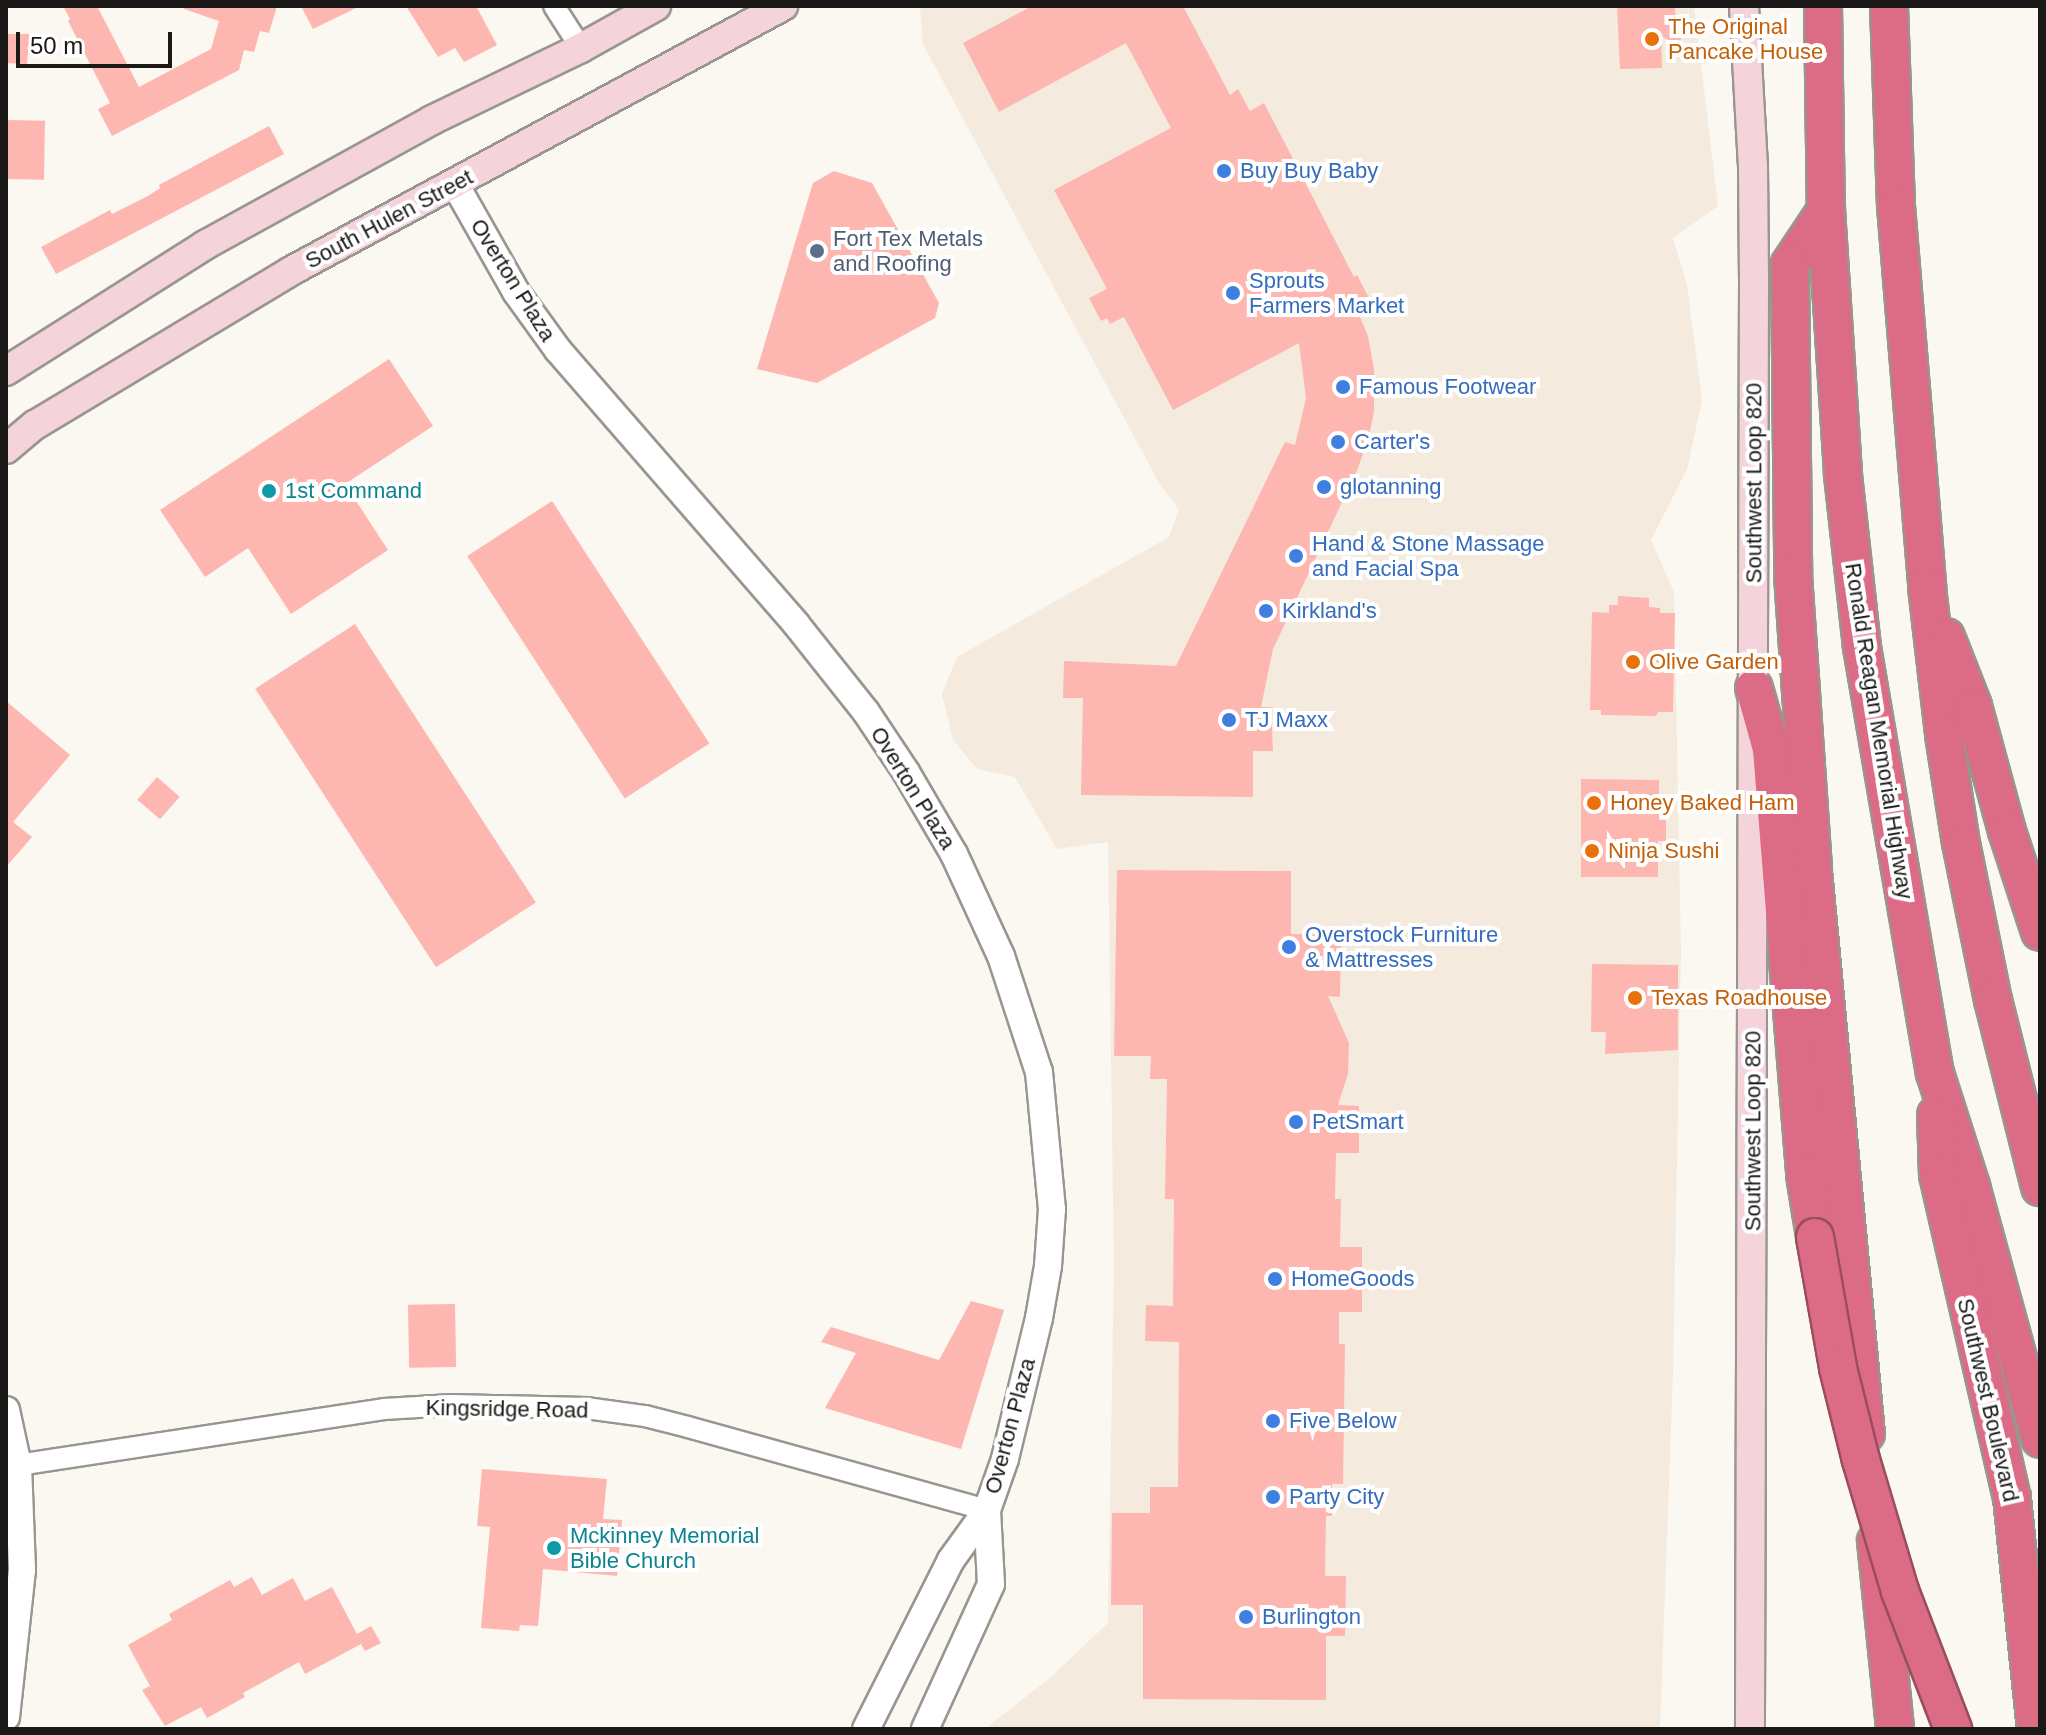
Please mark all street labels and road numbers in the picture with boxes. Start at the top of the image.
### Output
street label: South Hulen Street [301,164,477,274]
street label: Overton Plaza [465,214,561,346]
street label: Southwest Loop 820 [1741,383,1767,583]
street label: Ronald Reagan Memorial Highway [1839,561,1919,901]
street label: Overton Plaza [865,722,961,854]
street label: Southwest Loop 820 [1740,1031,1766,1231]
street label: Southwest Boulevard [1952,1296,2024,1504]
street label: Overton Plaza [979,1355,1041,1497]
street label: Kingsridge Road [425,1394,589,1424]

